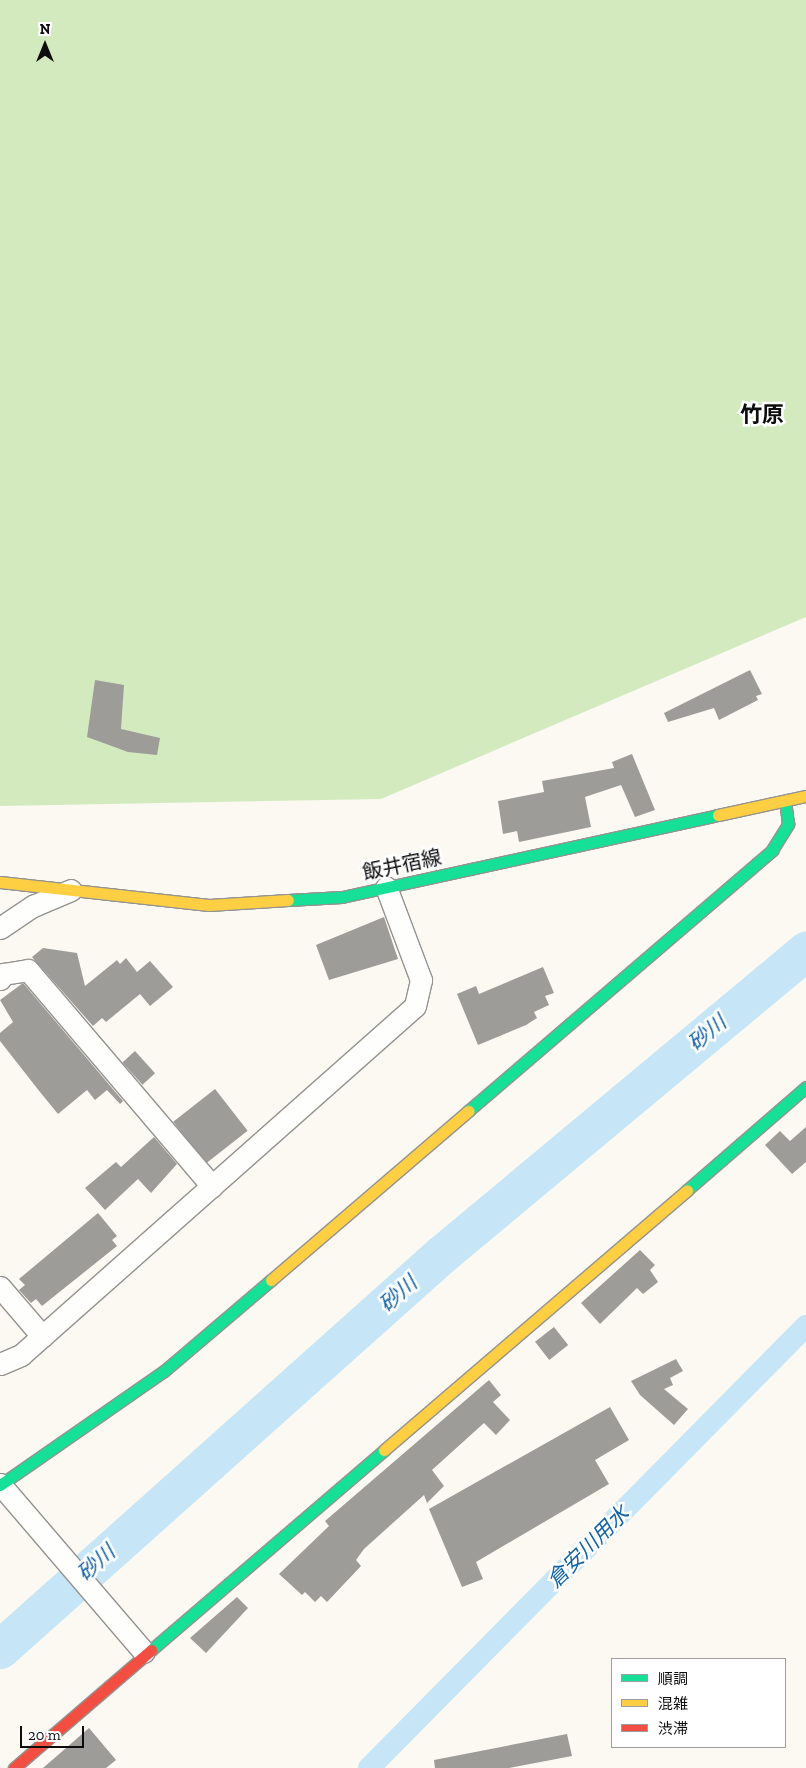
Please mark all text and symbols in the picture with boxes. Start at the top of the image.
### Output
north arrow [20,20,70,70]
text: N [40,21,50,38]
district label: 竹原 [740,402,784,428]
street label: 飯井宿線 [360,845,444,885]
water label: 砂川 [683,1010,731,1056]
water label: 砂川 [374,1271,422,1317]
water label: 倉安川用水 [542,1501,634,1593]
water label: 砂川 [72,1540,120,1586]
legend [611,1658,786,1748]
text: 順調 [658,1670,688,1688]
text: 混雑 [658,1695,688,1713]
scale bar [22,1716,86,1748]
text: 渋滞 [658,1720,688,1738]
text: 20 m [28,1726,61,1744]

